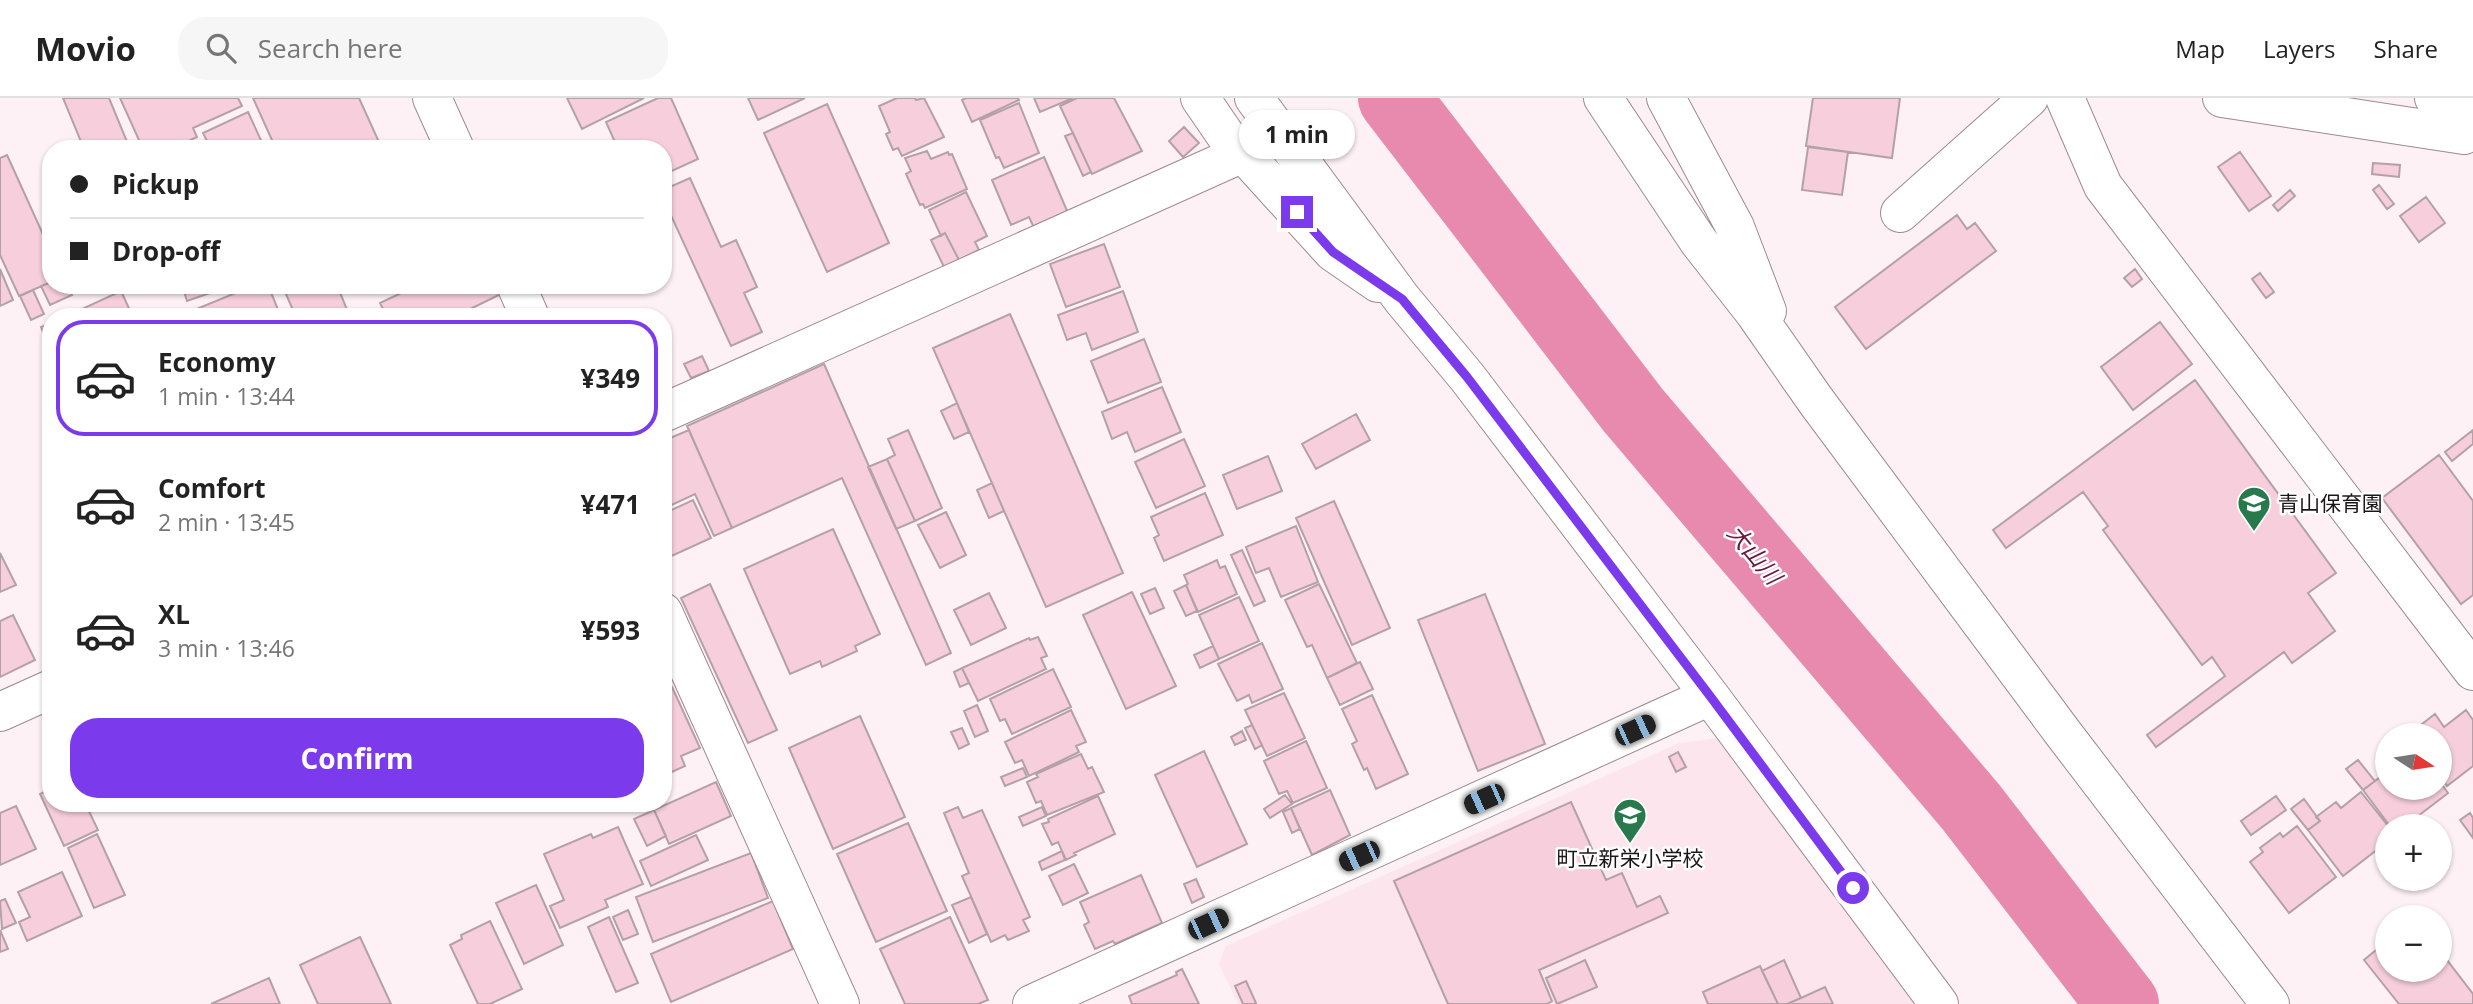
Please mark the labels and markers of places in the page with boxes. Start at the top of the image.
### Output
school or university icon: 青山保育園 [2235,484,2273,533]
place label: 青山保育園 [2278,489,2383,517]
school or university icon: 町立新栄小学校 [1611,796,1649,845]
place label: 町立新栄小学校 [1557,844,1704,872]

